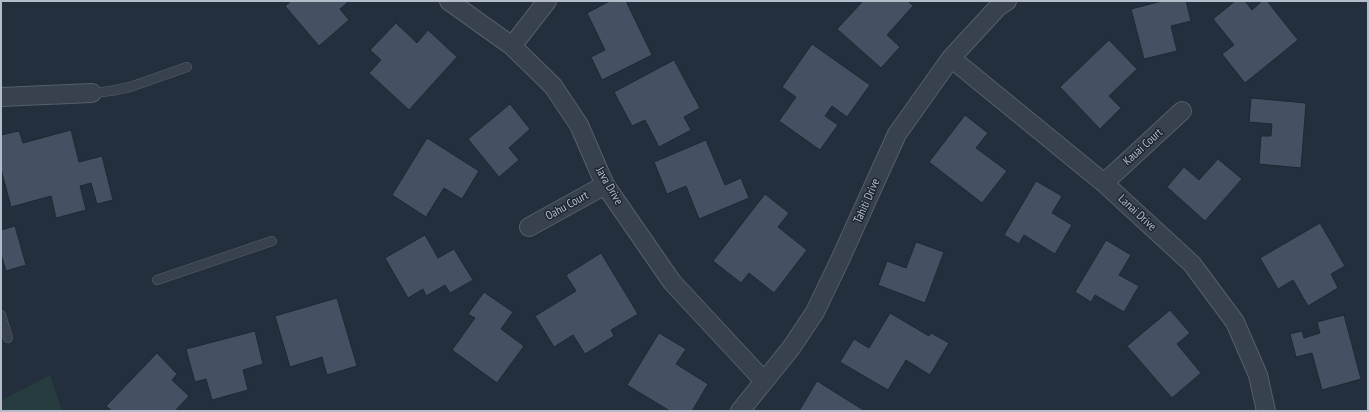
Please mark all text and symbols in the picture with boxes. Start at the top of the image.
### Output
street label: Kauai Court [1120,126,1166,168]
street label: Java Drive [592,164,626,208]
street label: Tahiti Drive [851,176,883,226]
street label: Oahu Court [543,188,591,224]
street label: Lanai Drive [1115,192,1159,234]

